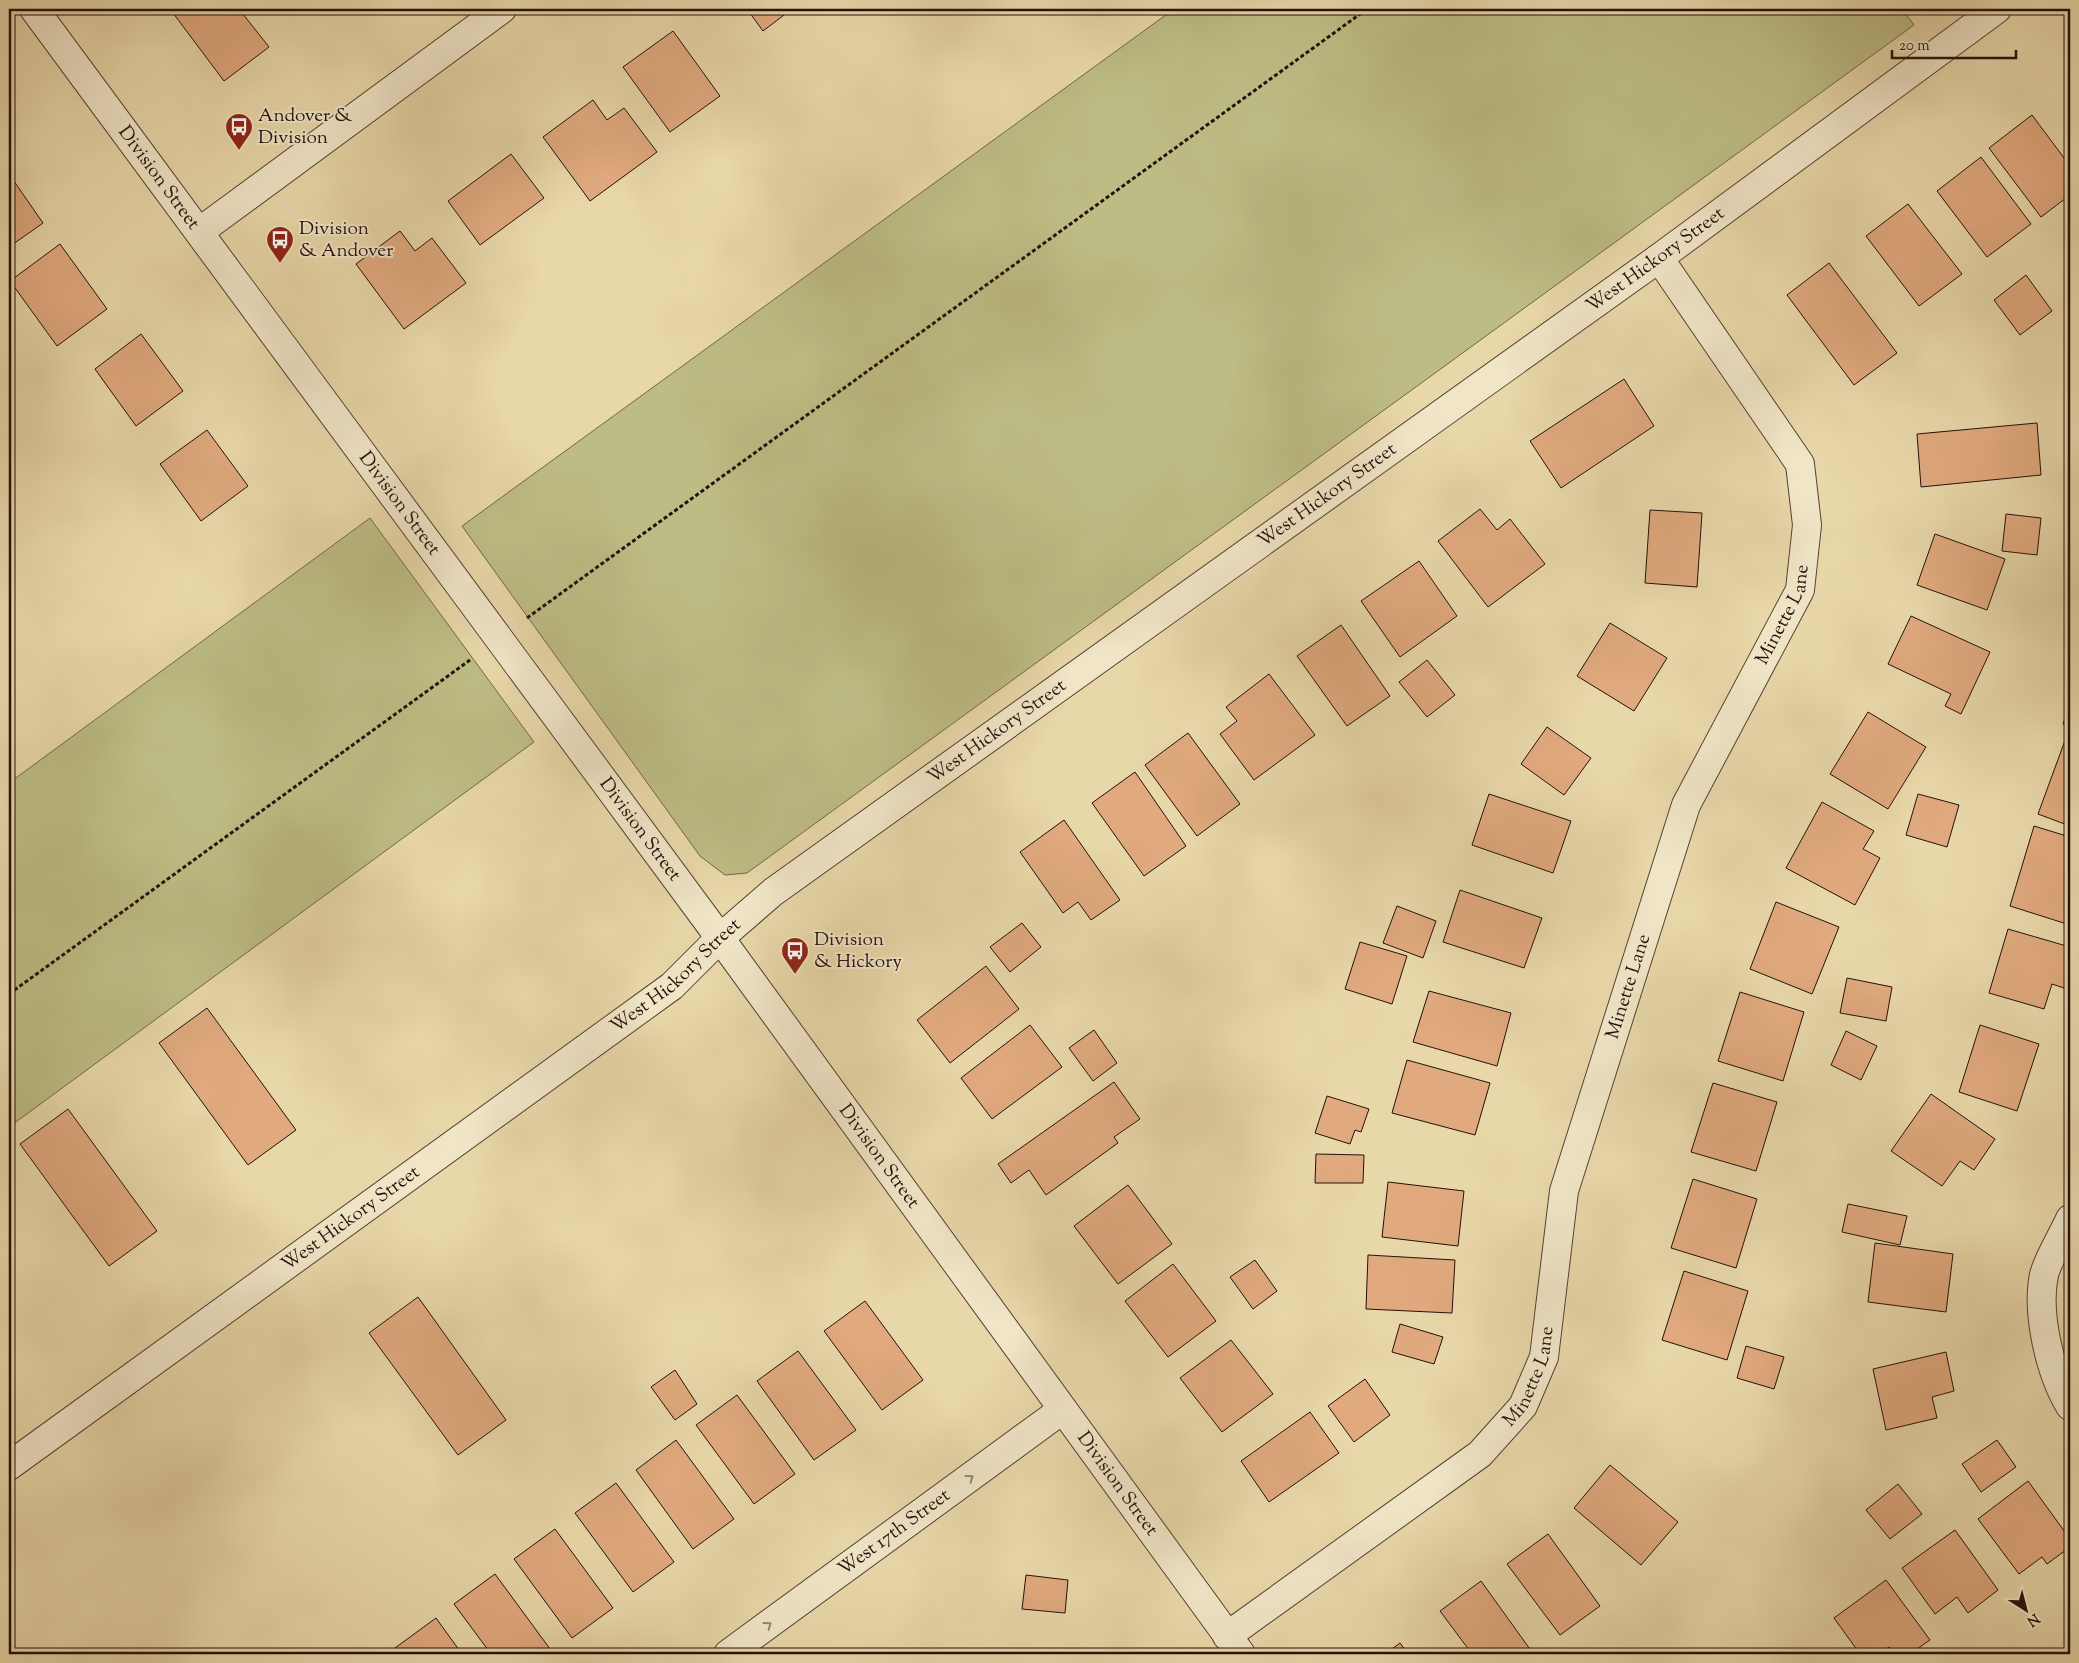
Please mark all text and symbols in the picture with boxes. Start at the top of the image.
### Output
scale bar [1892,28,2015,60]
text: 20 m [1899,36,1930,57]
place label: Andover & Division [258,103,352,152]
bus stop icon: Andover & Division [224,112,254,151]
street label: Division Street [111,120,207,236]
street label: West Hickory Street [1581,200,1731,319]
place label: Division & Andover [299,216,393,265]
bus stop icon: Division & Andover [265,225,295,264]
street label: West Hickory Street [1252,436,1403,554]
street label: Division Street [352,446,447,562]
street label: Minette Lane [1749,563,1816,670]
street label: West Hickory Street [922,672,1072,791]
street label: Division Street [592,772,688,888]
street label: West Hickory Street [605,912,747,1040]
place label: Division & Hickory [814,927,902,976]
street label: Minette Lane [1599,931,1658,1042]
bus stop icon: Division & Hickory [780,936,810,975]
street label: Division Street [832,1099,926,1215]
street label: West Hickory Street [276,1159,426,1278]
street label: Minette Lane [1497,1325,1561,1433]
street label: Division Street [1070,1426,1165,1542]
one-way arrow [964,1475,973,1484]
street label: West 17th Street [833,1482,956,1583]
north arrow [2002,1586,2052,1636]
text: N [2022,1608,2043,1630]
one-way arrow [762,1623,771,1631]

